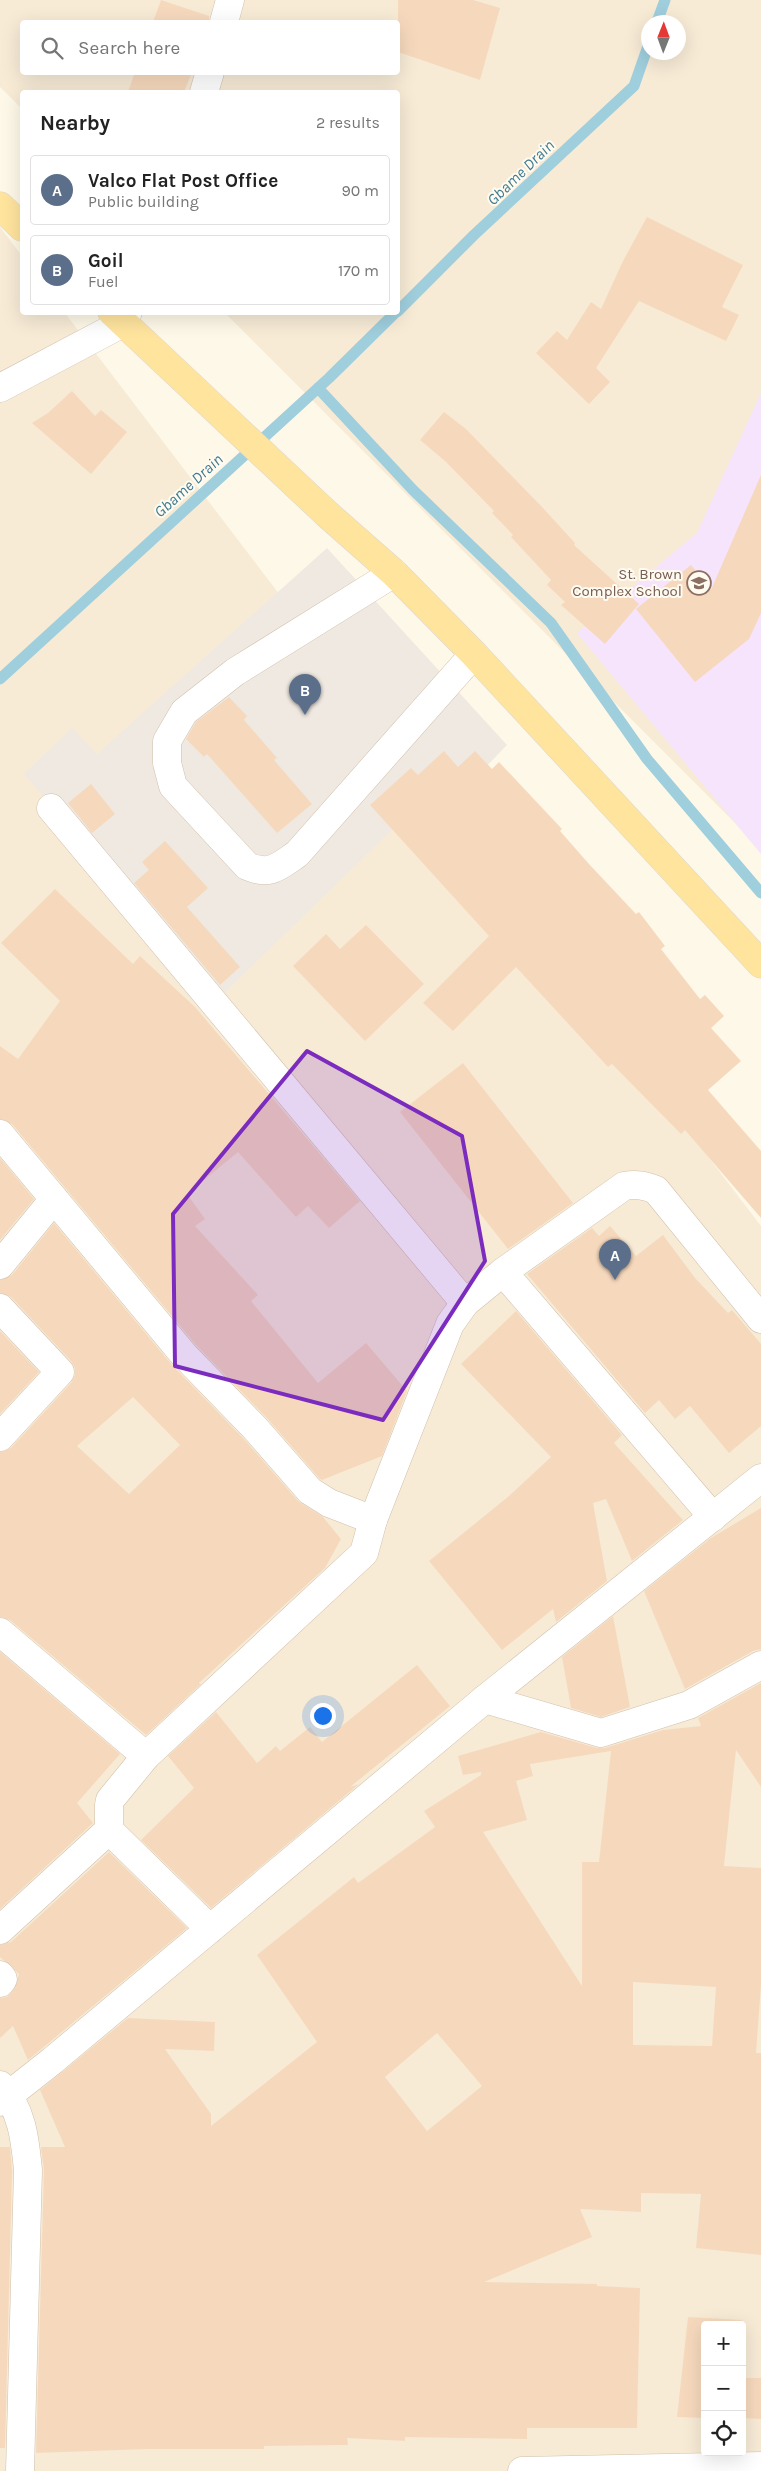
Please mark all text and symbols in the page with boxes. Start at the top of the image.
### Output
north arrow [641,15,686,60]
search box [20,20,400,75]
icon: search [38,34,66,62]
text: Search here [78,37,180,59]
text: Nearby [40,111,110,135]
text: 2 results [316,113,380,132]
water label: Gbame Drain [483,136,558,209]
text: Valco Flat Post Office [88,170,278,192]
text: A [52,181,62,200]
text: 90 m [341,181,379,200]
text: Public building [88,192,199,211]
text: Goil [88,250,124,272]
text: B [52,261,62,280]
text: 170 m [338,261,379,280]
text: Fuel [88,272,118,291]
water label: Gbame Drain [150,449,227,521]
place label: St. Brown Complex School [572,565,682,600]
school or university icon: St. Brown Complex School [686,570,712,596]
pin: B [289,674,321,715]
pin: A [599,1239,631,1280]
your location [310,1703,336,1729]
map controls [701,2321,746,2456]
button: + [701,2321,746,2366]
button: − [701,2366,746,2411]
button: locate [701,2411,746,2456]

